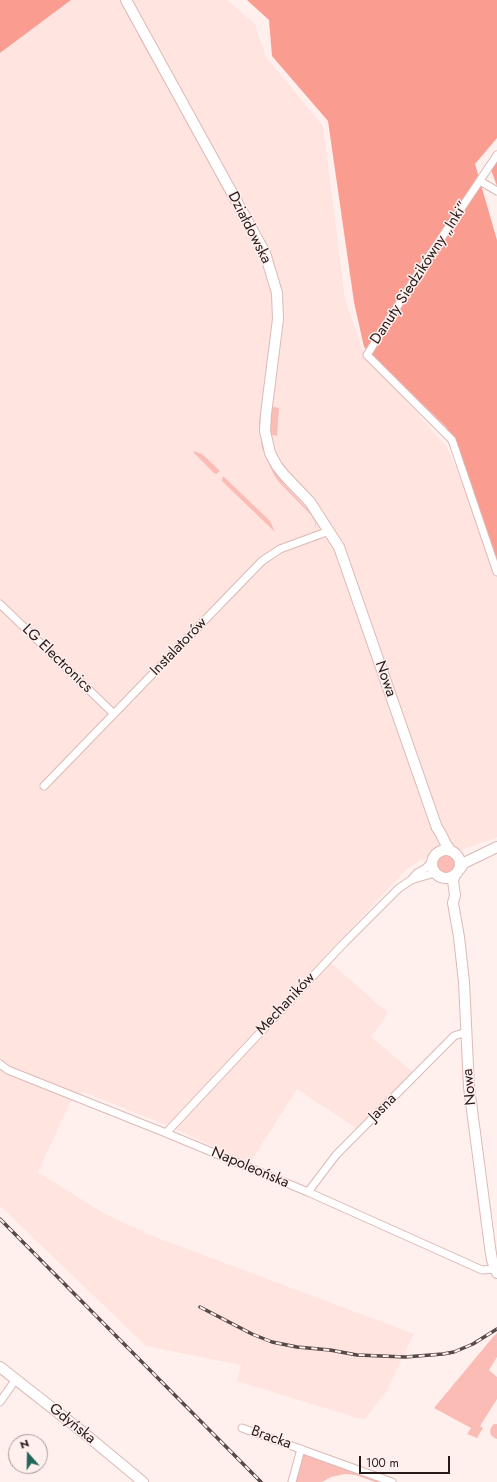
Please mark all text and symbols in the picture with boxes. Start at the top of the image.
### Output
street label: Działdowska [223,189,275,267]
street label: Danuty Siedzikówny „Inki” [367,198,473,348]
street label: Instalatorów [147,614,211,680]
street label: LG Electronics [18,621,96,697]
street label: Nowa [370,659,400,699]
street label: Mechaników [253,969,319,1039]
street label: Nowa [459,1068,481,1106]
street label: Jasna [365,1090,401,1126]
street label: Napoleońska [208,1144,292,1192]
street label: Gdyńska [45,1400,99,1448]
street label: Bracka [248,1422,294,1454]
north arrow [8,1434,48,1474]
text: N [17,1435,31,1453]
scale bar [361,1448,452,1474]
text: 100 m [366,1454,399,1472]

